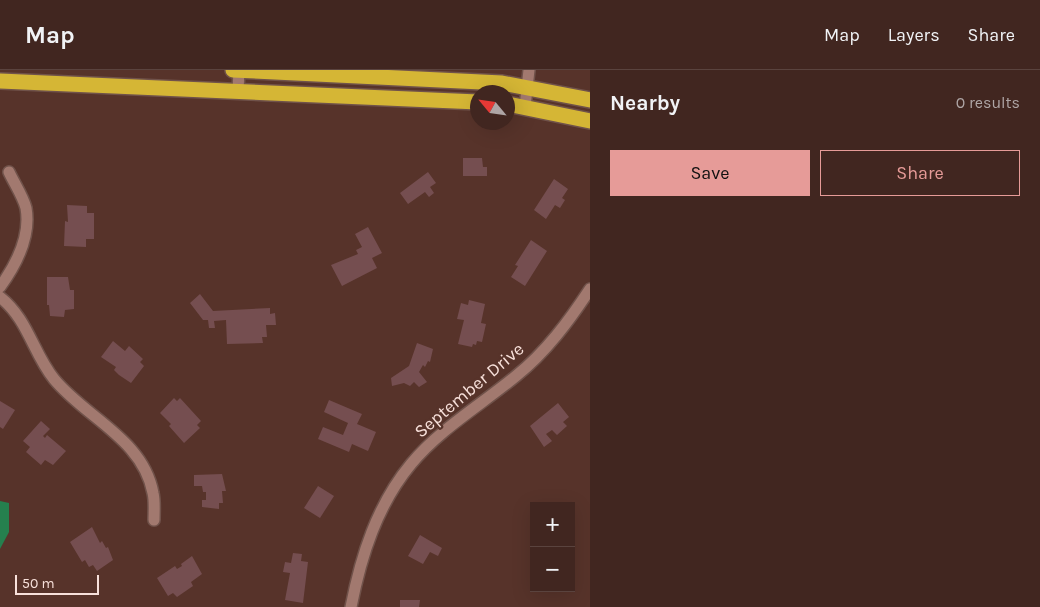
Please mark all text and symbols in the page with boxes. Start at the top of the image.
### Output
text: Map [25,21,75,49]
text: Map [824,24,860,46]
text: Layers [888,24,940,46]
text: Share [968,24,1015,46]
north arrow [470,85,515,130]
text: Nearby [610,91,680,115]
text: 0 results [956,93,1020,112]
button: Save [610,150,810,196]
button: Share [820,150,1020,196]
street label: September Drive [410,338,528,442]
map controls [530,502,575,592]
button: + [530,502,575,547]
button: − [530,547,575,592]
scale bar [15,572,99,595]
text: 50 m [22,575,55,592]

